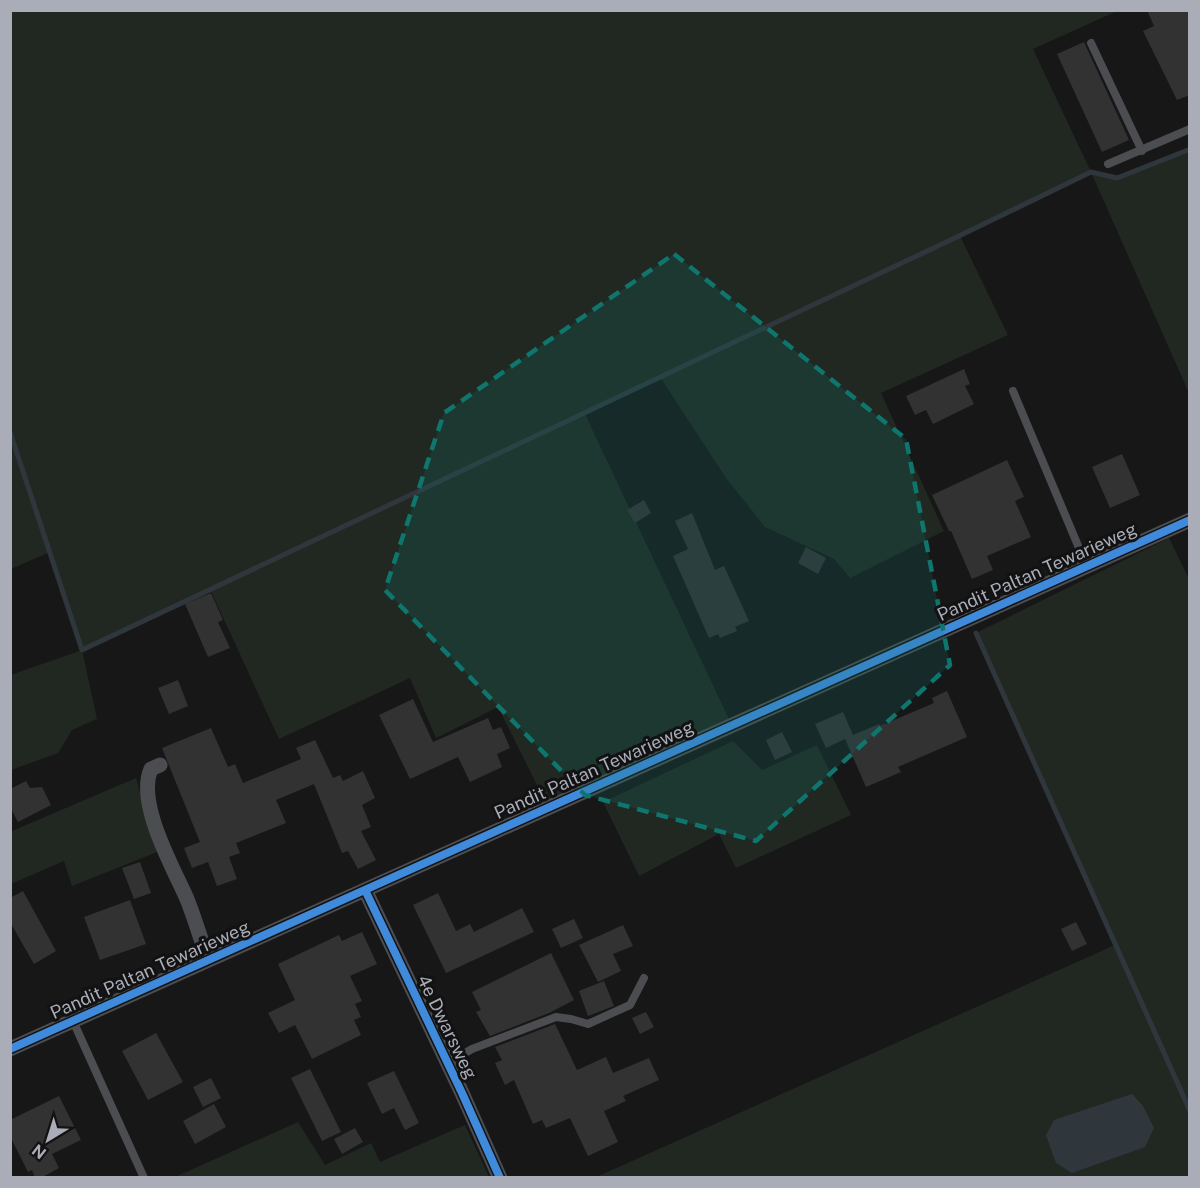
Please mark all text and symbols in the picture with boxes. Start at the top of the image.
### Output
street label: Pandit Paltan Tewarieweg [934,518,1140,625]
street label: Pandit Paltan Tewarieweg [491,716,697,823]
street label: Pandit Paltan Tewarieweg [47,916,253,1023]
street label: 4e Dwarsweg [413,971,482,1082]
north arrow [18,1110,78,1170]
text: N [28,1140,50,1163]

